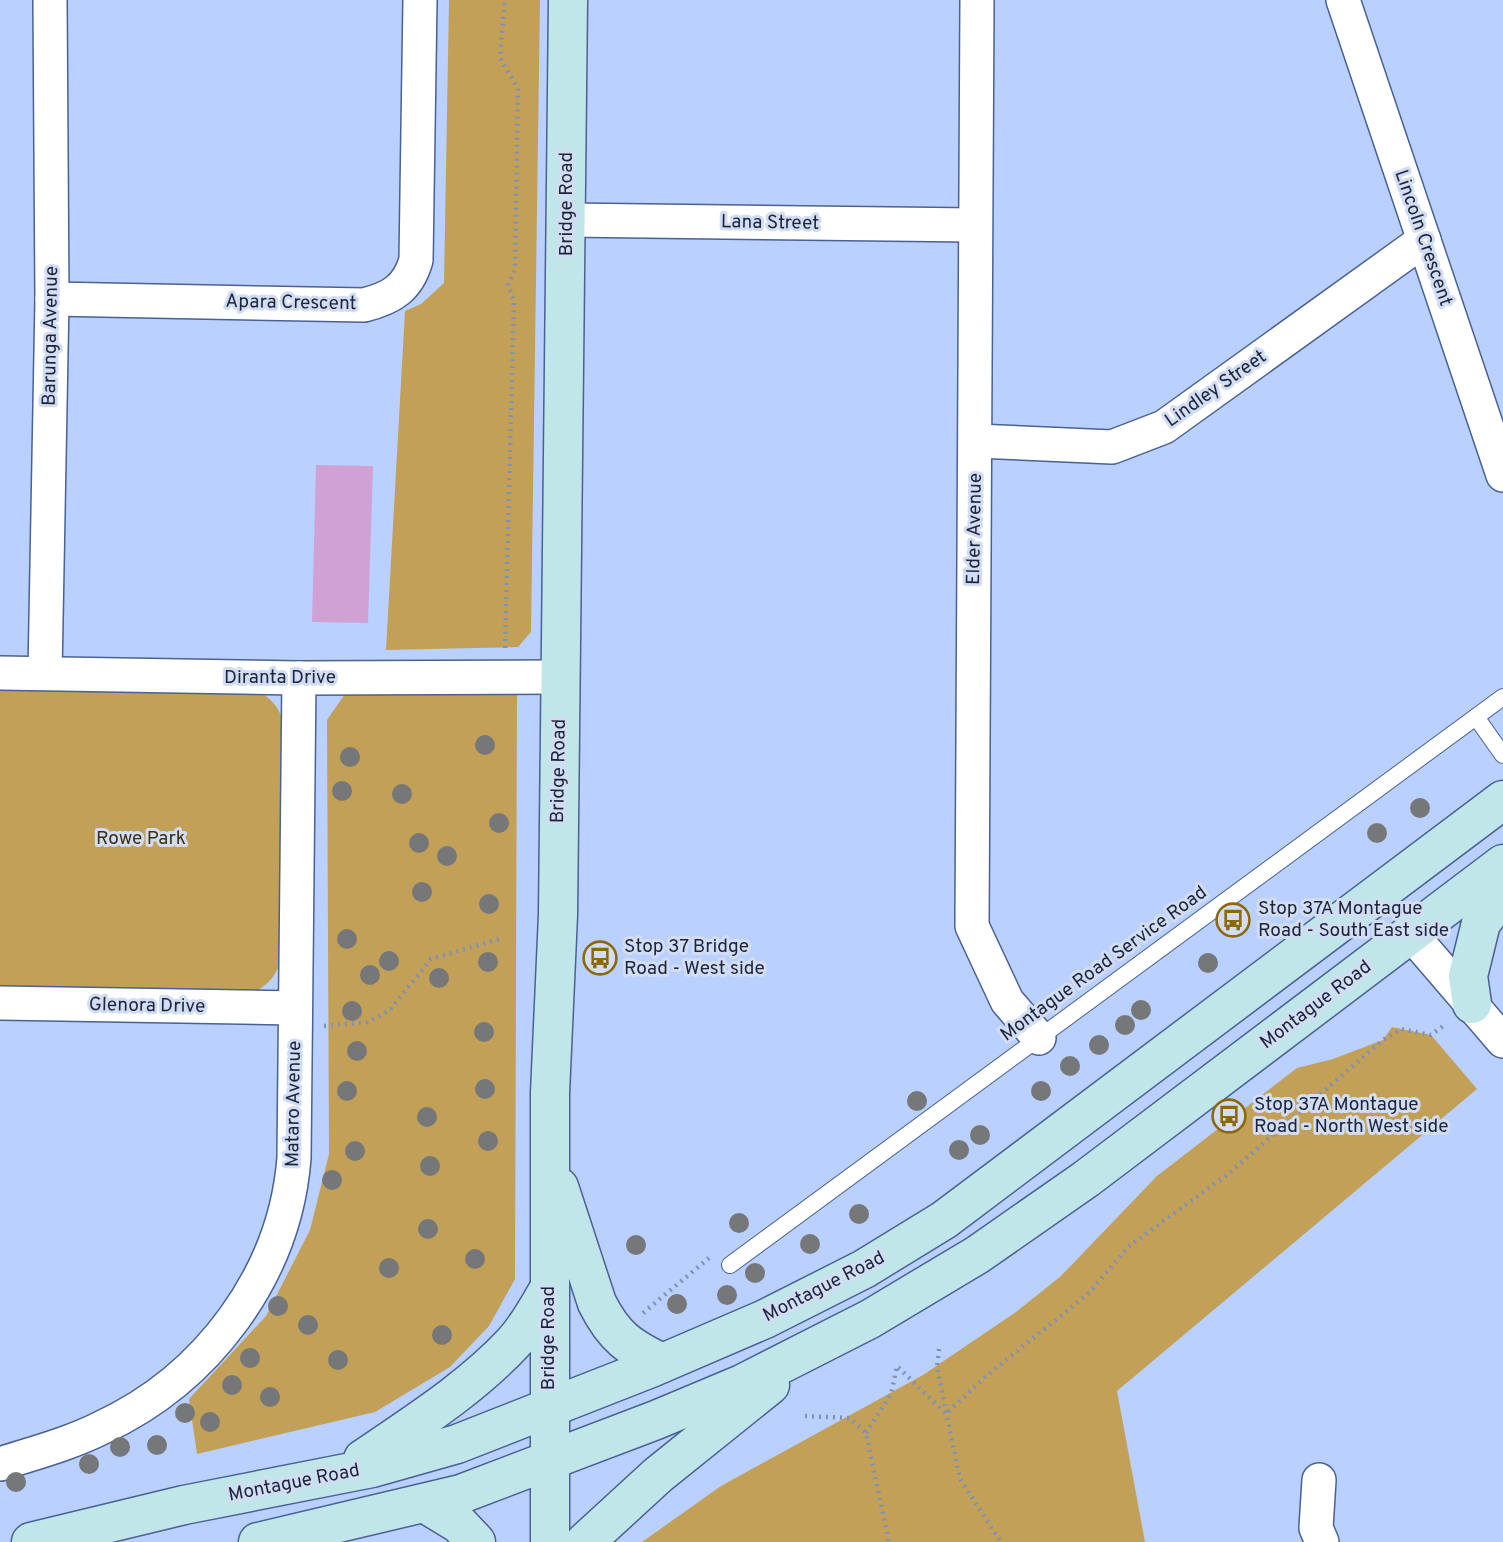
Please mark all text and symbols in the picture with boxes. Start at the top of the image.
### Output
street label: Bridge Road [555,152,579,256]
street label: Lincoln Crescent [1388,167,1458,309]
street label: Lana Street [721,210,819,236]
street label: Barunga Avenue [38,266,64,406]
street label: Apara Crescent [225,290,357,316]
street label: Lindley Street [1160,345,1272,433]
street label: Elder Avenue [962,473,988,585]
street label: Diranta Drive [224,666,336,690]
street label: Bridge Road [546,719,572,823]
park label: Rowe Park [96,827,186,851]
street label: Montague Road Service Road [996,881,1212,1047]
place label: Stop 37A Montague Road - South East side [1258,897,1449,943]
bus stop icon: Stop 37A Montague Road - South East side [1214,901,1252,939]
place label: Stop 37 Bridge Road - West side [624,935,765,981]
bus stop icon: Stop 37 Bridge Road - West side [581,939,619,977]
street label: Montague Road [1255,955,1377,1055]
street label: Glenora Drive [89,993,205,1019]
street label: Mataro Avenue [281,1041,307,1167]
place label: Stop 37A Montague Road - North West side [1254,1093,1448,1139]
bus stop icon: Stop 37A Montague Road - North West side [1210,1097,1248,1135]
street label: Montague Road [759,1246,889,1328]
street label: Bridge Road [537,1286,561,1390]
street label: Montague Road [226,1458,362,1508]

